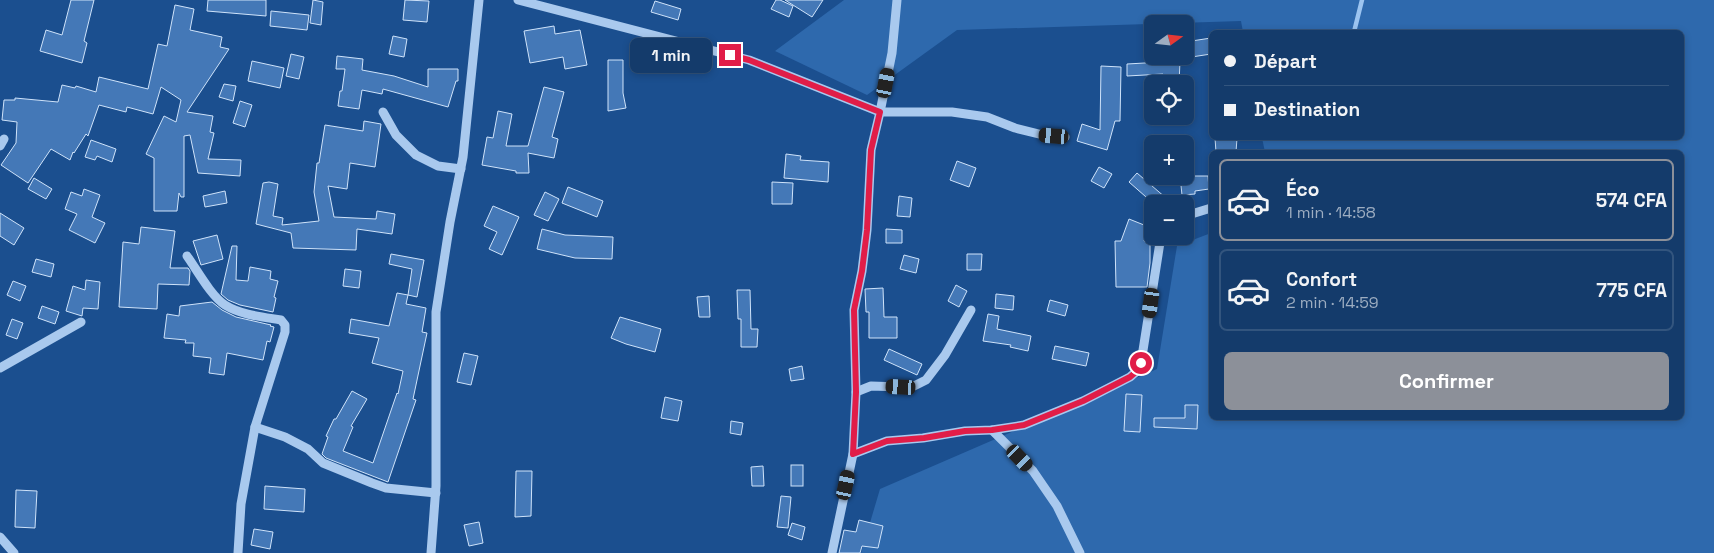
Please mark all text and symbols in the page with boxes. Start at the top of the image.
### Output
north arrow [1144,15,1194,65]
map controls [1144,15,1194,245]
callout: 1 min [630,38,712,72]
route end [719,44,741,66]
text: 1 min [651,45,691,66]
text: Départ [1254,49,1317,74]
car [875,67,896,99]
button: locate [1144,75,1194,125]
text: Destination [1254,97,1360,122]
car [1038,127,1069,145]
button: + [1144,135,1194,185]
text: Éco [1286,177,1319,202]
icon: car [1226,178,1271,223]
text: 574 CFA [1596,188,1667,213]
button: − [1144,195,1194,245]
text: 1 min · 14:58 [1286,202,1376,223]
text: Confort [1286,267,1357,292]
icon: car [1226,268,1271,313]
text: 775 CFA [1596,278,1667,303]
car [1141,287,1160,319]
text: 2 min · 14:59 [1286,292,1379,313]
route start [1130,352,1152,374]
button: Confirmer [1224,352,1669,410]
car [885,379,916,395]
car [1004,442,1035,474]
car [835,469,856,501]

